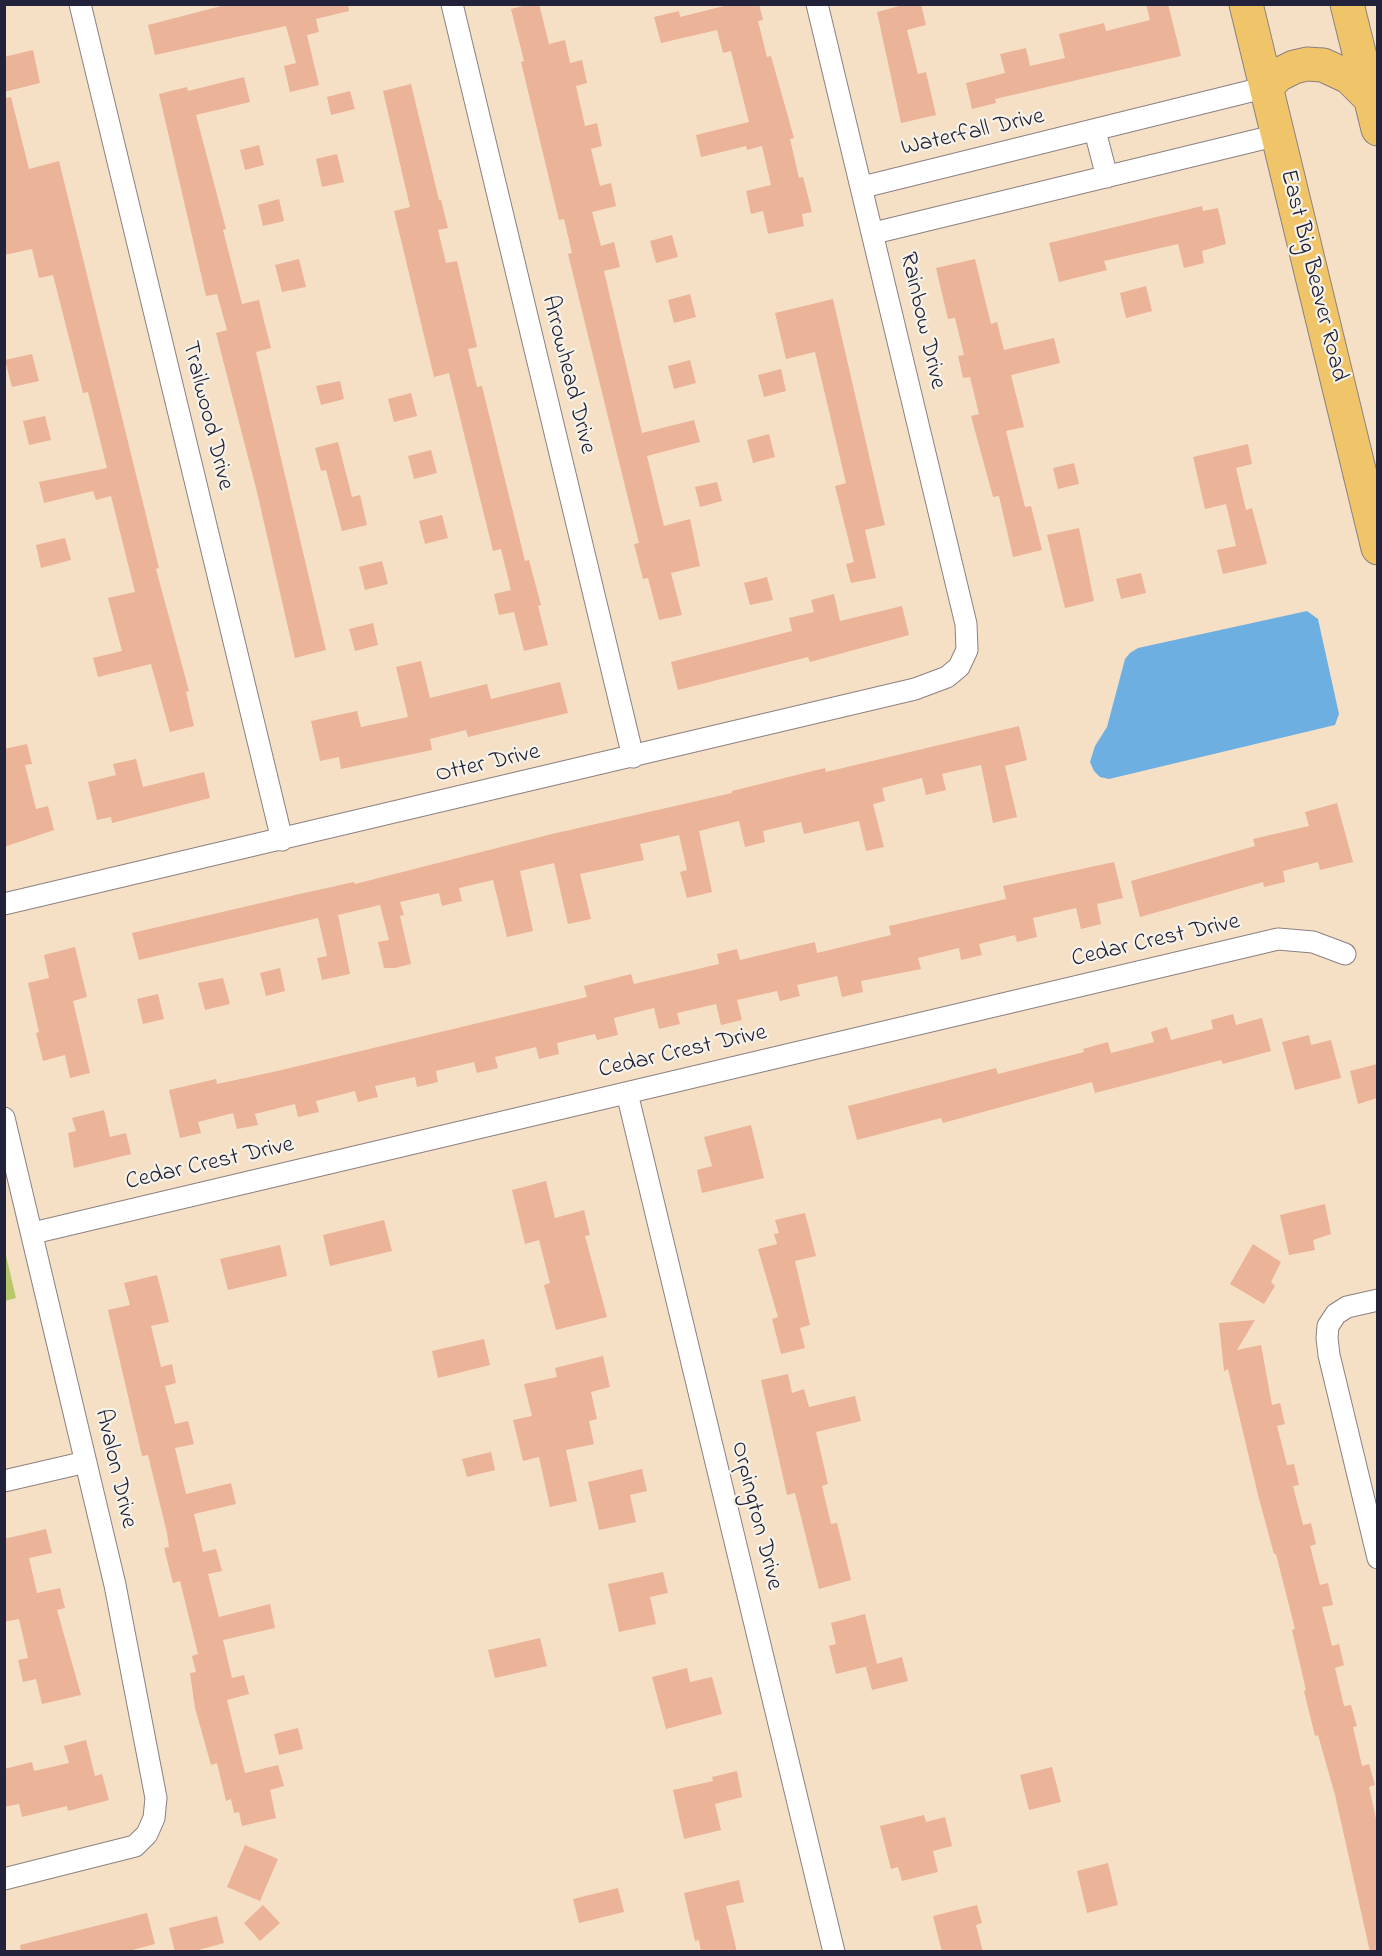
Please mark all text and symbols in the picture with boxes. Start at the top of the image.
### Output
street label: Waterfall Drive [899,104,1047,164]
street label: East Big Beaver Road [1272,167,1352,385]
street label: Rainbow Drive [891,250,951,392]
street label: Arrowhead Drive [533,293,601,457]
street label: Trailwood Drive [174,338,238,494]
street label: Otter Drive [433,739,543,791]
street label: Cedar Crest Drive [1069,909,1243,975]
street label: Cedar Crest Drive [596,1020,770,1086]
street label: Cedar Crest Drive [123,1132,297,1198]
street label: Avalon Drive [86,1407,142,1531]
street label: Orpington Drive [723,1439,787,1593]

